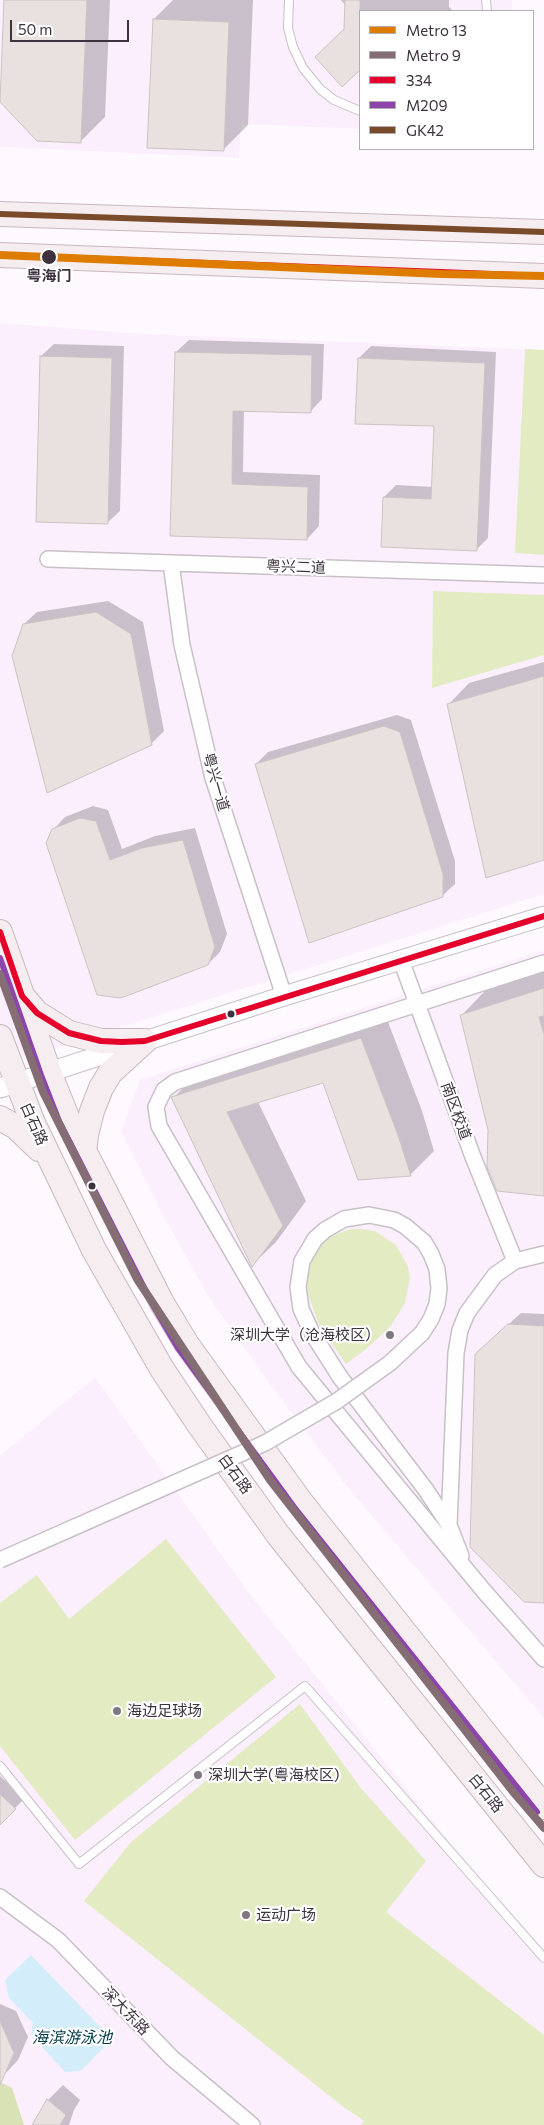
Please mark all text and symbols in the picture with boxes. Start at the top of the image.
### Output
scale bar [12,10,131,42]
legend [359,10,534,150]
text: 50 m [18,20,52,38]
text: Metro 13 [406,21,467,39]
text: Metro 9 [406,46,461,64]
text: 334 [406,71,432,89]
text: M209 [406,96,448,114]
text: GK42 [406,121,444,139]
marker: 粤海门 [40,248,58,266]
place label: 粤海门 [27,267,71,285]
street label: 粤兴二道 [266,557,326,577]
street label: 粤兴一道 [199,751,233,813]
unlabelled marker [226,1009,236,1019]
street label: 南区校道 [437,1080,475,1142]
street label: 白石路 [17,1100,51,1148]
unlabelled marker [87,1181,97,1191]
place label: 深圳大学（沧海校区） [230,1326,380,1344]
marker: 深圳大学（沧海校区） [384,1329,396,1341]
street label: 白石路 [214,1451,256,1497]
place label: 海边足球场 [127,1702,202,1720]
marker: 海边足球场 [111,1705,123,1717]
place label: 深圳大学(粤海校区) [208,1766,340,1784]
marker: 深圳大学(粤海校区) [192,1769,204,1781]
street label: 白石路 [465,1770,507,1816]
place label: 运动广场 [256,1906,316,1924]
marker: 运动广场 [240,1909,252,1921]
street label: 深大东路 [99,1983,153,2039]
water label: 海滨游泳池 [32,2028,112,2048]

